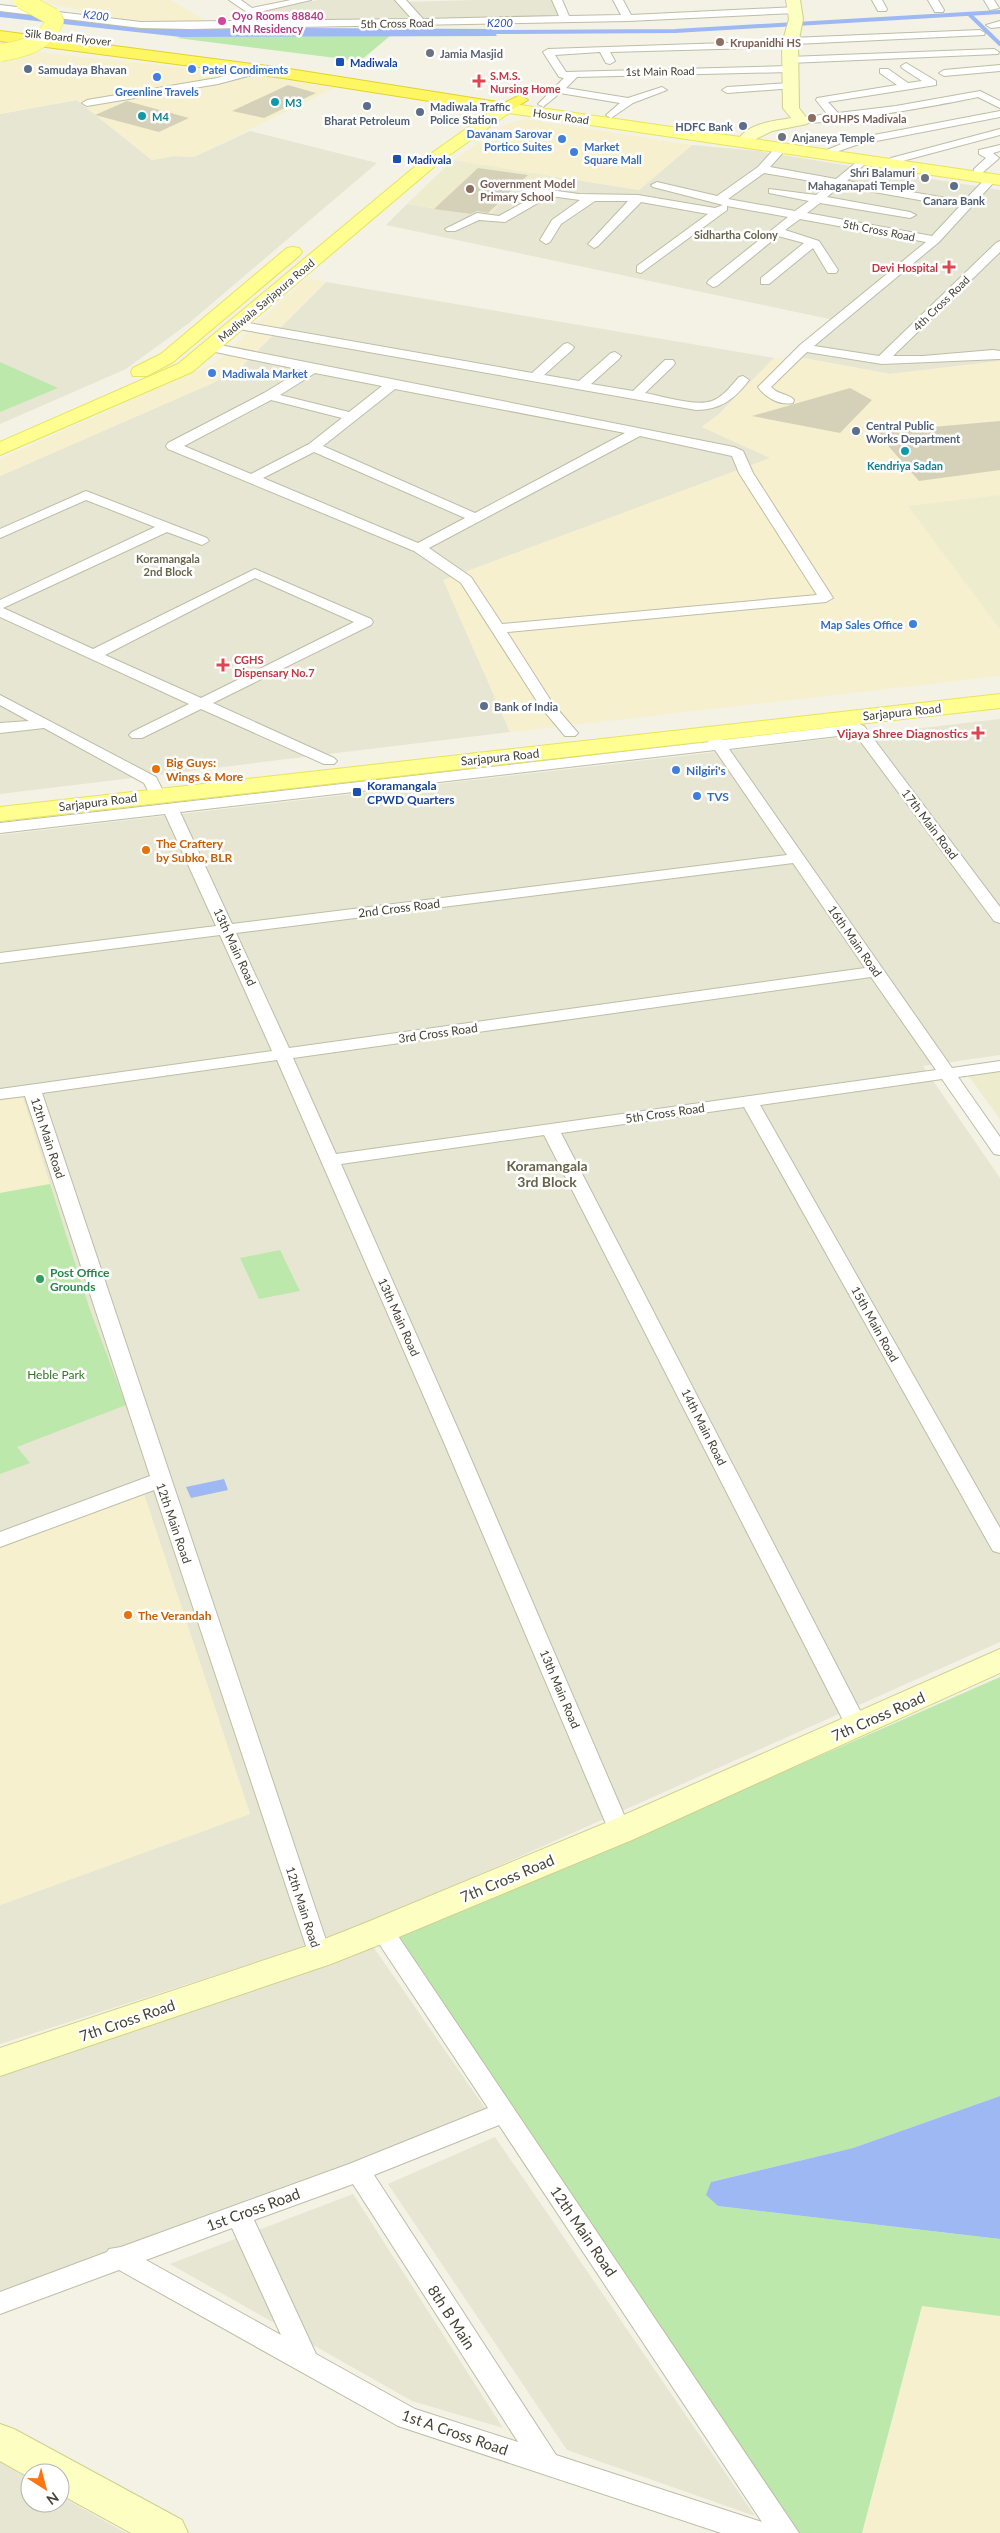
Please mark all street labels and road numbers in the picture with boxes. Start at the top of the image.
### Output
street label: 5th Cross Road [360,16,434,30]
street label: Silk Board Flyover [24,26,112,48]
street label: 1st Main Road [625,64,695,78]
street label: Hosur Road [532,106,590,126]
street label: 5th Cross Road [842,217,916,243]
street label: Madiwala Sarjapura Road [215,256,317,344]
street label: 4th Cross Road [910,273,972,333]
street label: Sarjapura Road [862,700,942,724]
street label: Sarjapura Road [460,745,540,769]
street label: 17th Main Road [899,786,961,862]
street label: Sarjapura Road [58,790,138,814]
street label: 2nd Cross Road [357,896,441,920]
street label: 16th Main Road [825,902,885,980]
street label: 13th Main Road [210,906,260,988]
street label: 3rd Cross Road [397,1020,479,1046]
street label: 12th Main Road [28,1096,68,1180]
street label: 5th Cross Road [624,1100,706,1126]
street label: 13th Main Road [375,1275,423,1359]
street label: 15th Main Road [848,1284,902,1364]
street label: 14th Main Road [678,1386,730,1468]
street label: 12th Main Road [153,1481,195,1565]
street label: 13th Main Road [537,1647,583,1731]
street label: 7th Cross Road [829,1687,927,1745]
street label: 7th Cross Road [457,1850,557,1906]
street label: 12th Main Road [283,1865,323,1949]
street label: 7th Cross Road [77,1995,177,2045]
street label: 12th Main Road [547,2182,621,2280]
street label: 1st Cross Road [204,2184,302,2234]
street label: 8th B Main [425,2282,479,2352]
street label: 1st A Cross Road [400,2405,510,2459]

